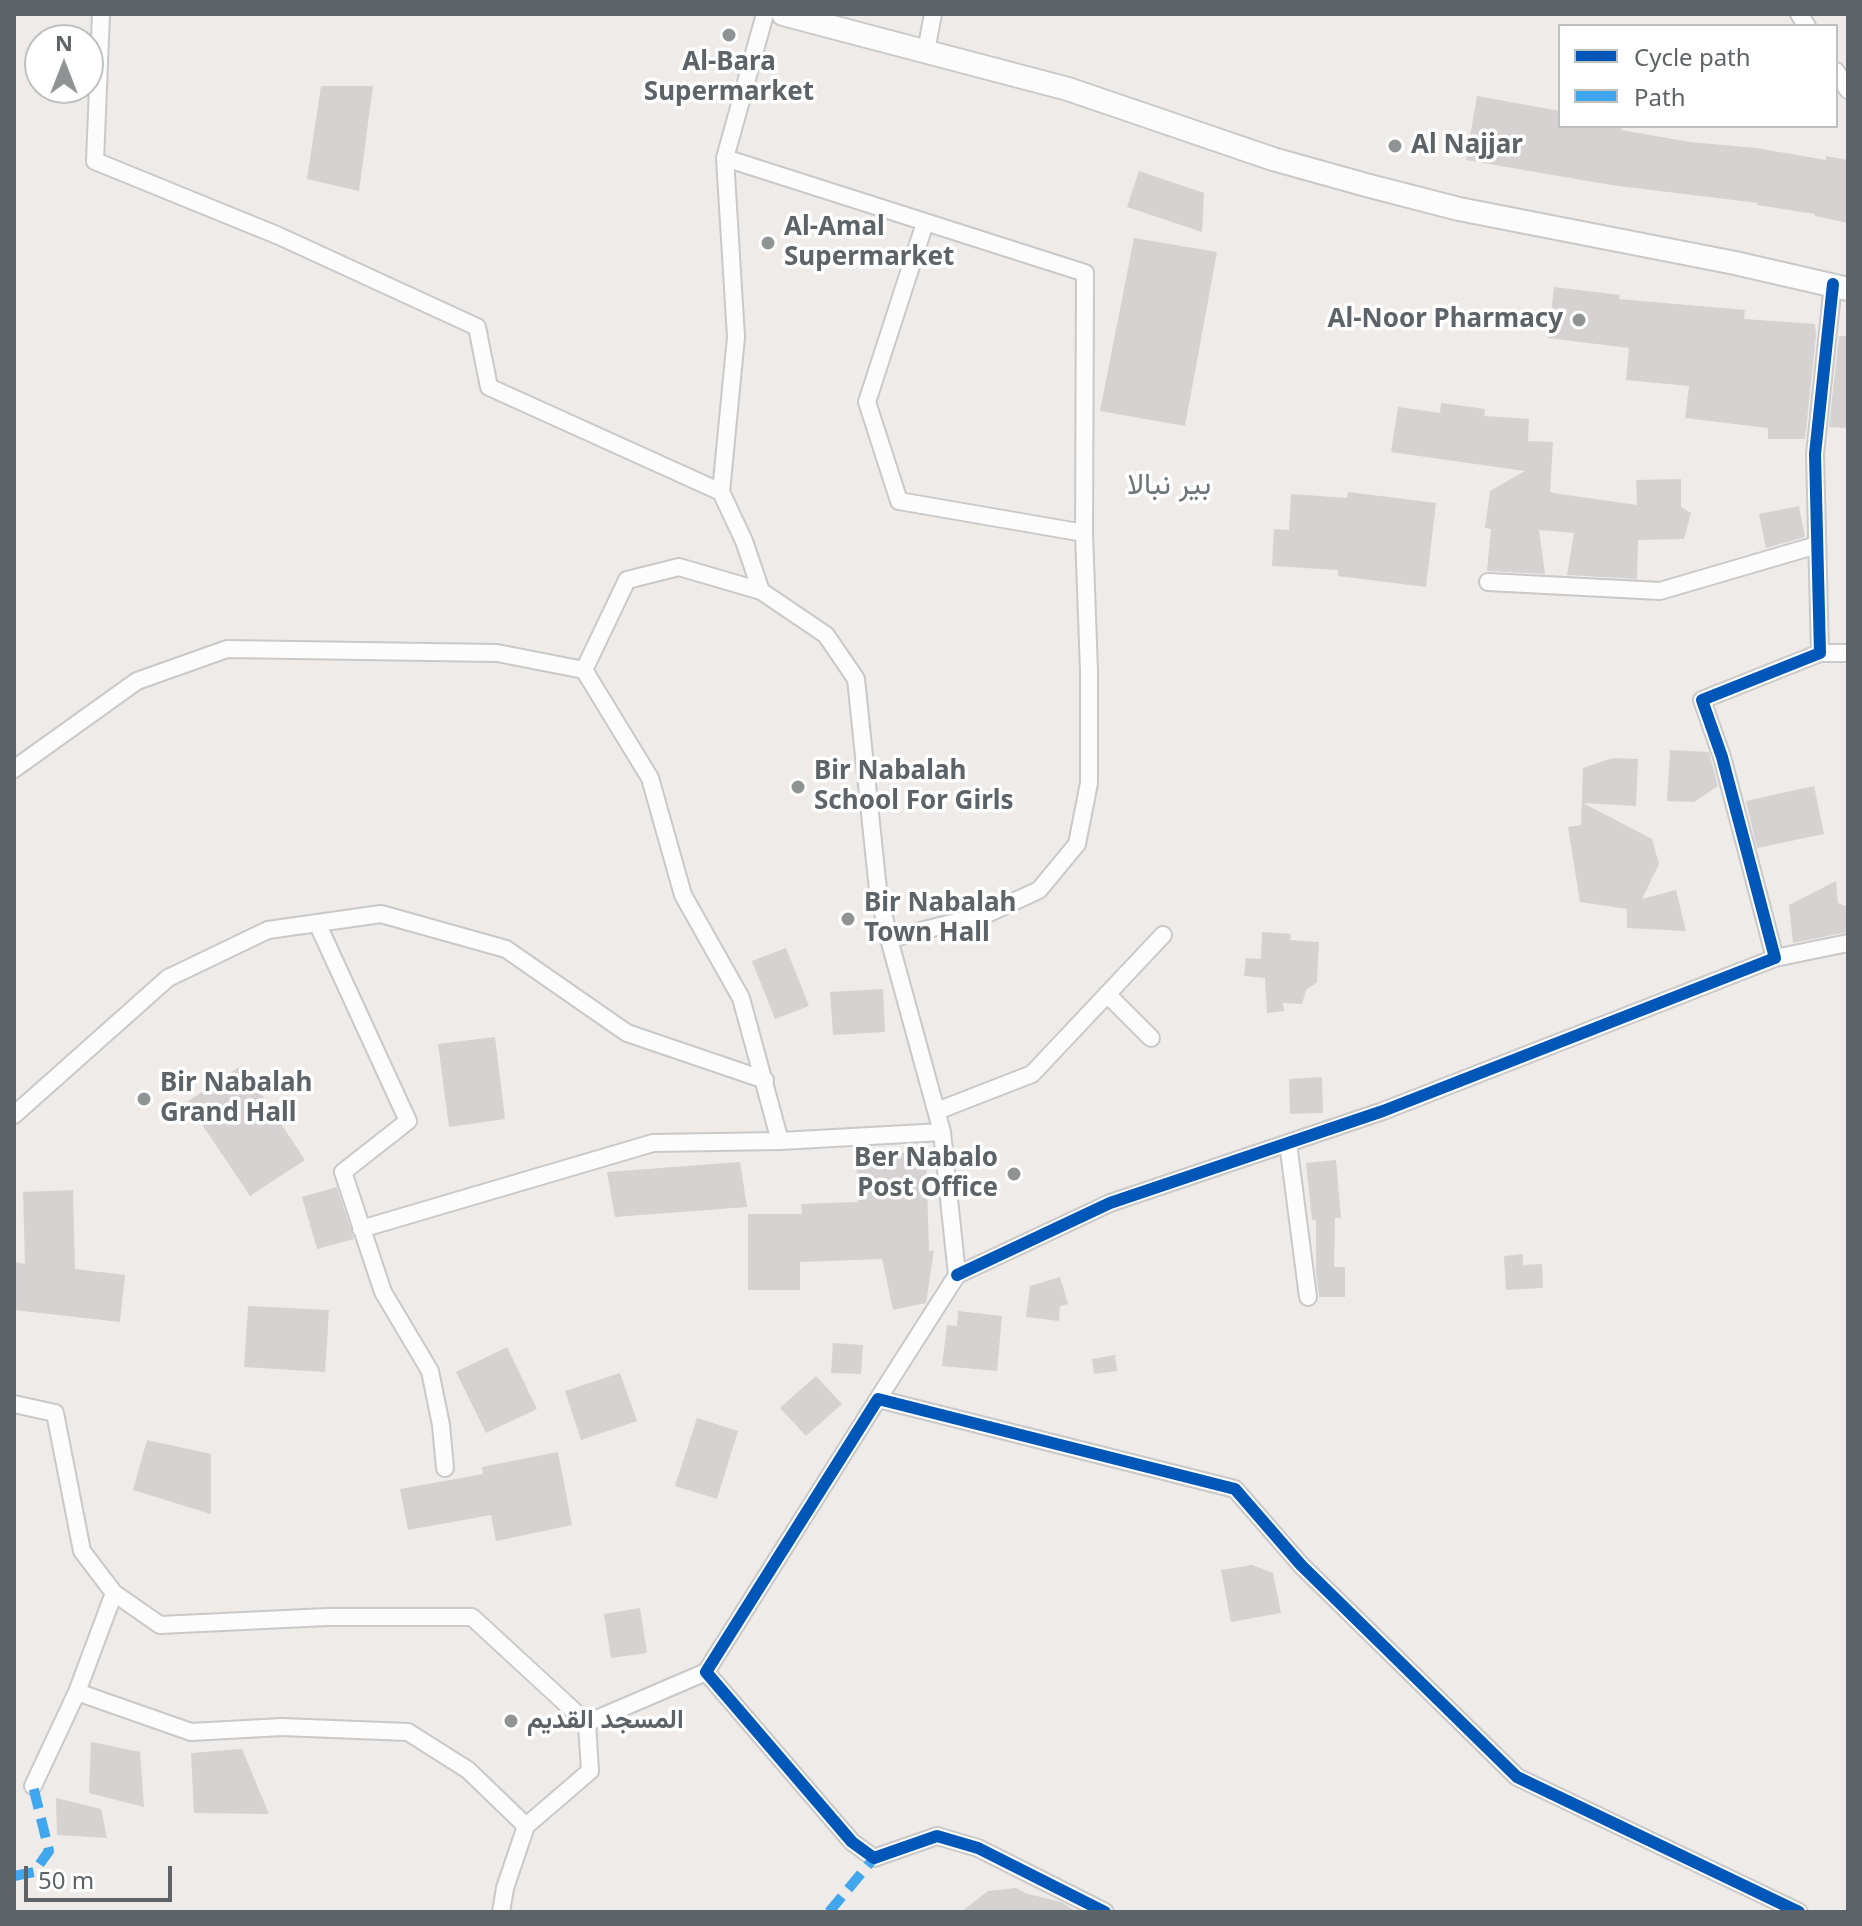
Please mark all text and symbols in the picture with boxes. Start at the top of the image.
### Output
north arrow [24,24,104,104]
legend [1558,24,1838,128]
marker: Al-Bara Supermarket [720,26,738,44]
text: N [55,27,73,57]
text: Cycle path [1634,40,1751,73]
place label: Al-Bara Supermarket [644,47,814,108]
text: Path [1634,80,1685,113]
place label: Al Najjar [1411,130,1523,162]
marker: Al Najjar [1386,137,1404,155]
place label: Al-Amal Supermarket [784,212,954,274]
marker: Al-Amal Supermarket [759,234,777,252]
place label: Al-Noor Pharmacy [1327,304,1563,336]
marker: Al-Noor Pharmacy [1570,311,1588,329]
district label: بير نبالا [1127,467,1211,503]
place label: Bir Nabalah School For Girls [814,756,1014,818]
marker: Bir Nabalah School For Girls [789,778,807,796]
place label: Bir Nabalah Town Hall [864,888,1016,950]
marker: Bir Nabalah Town Hall [839,910,857,928]
place label: Bir Nabalah Grand Hall [160,1068,312,1130]
marker: Bir Nabalah Grand Hall [135,1090,153,1108]
place label: Ber Nabalo Post Office [854,1143,998,1204]
marker: Ber Nabalo Post Office [1005,1165,1023,1183]
place label: المسجد القديم [527,1705,684,1737]
marker: المسجد القديم [502,1712,520,1730]
scale bar [28,1850,176,1900]
text: 50 m [38,1863,94,1896]

